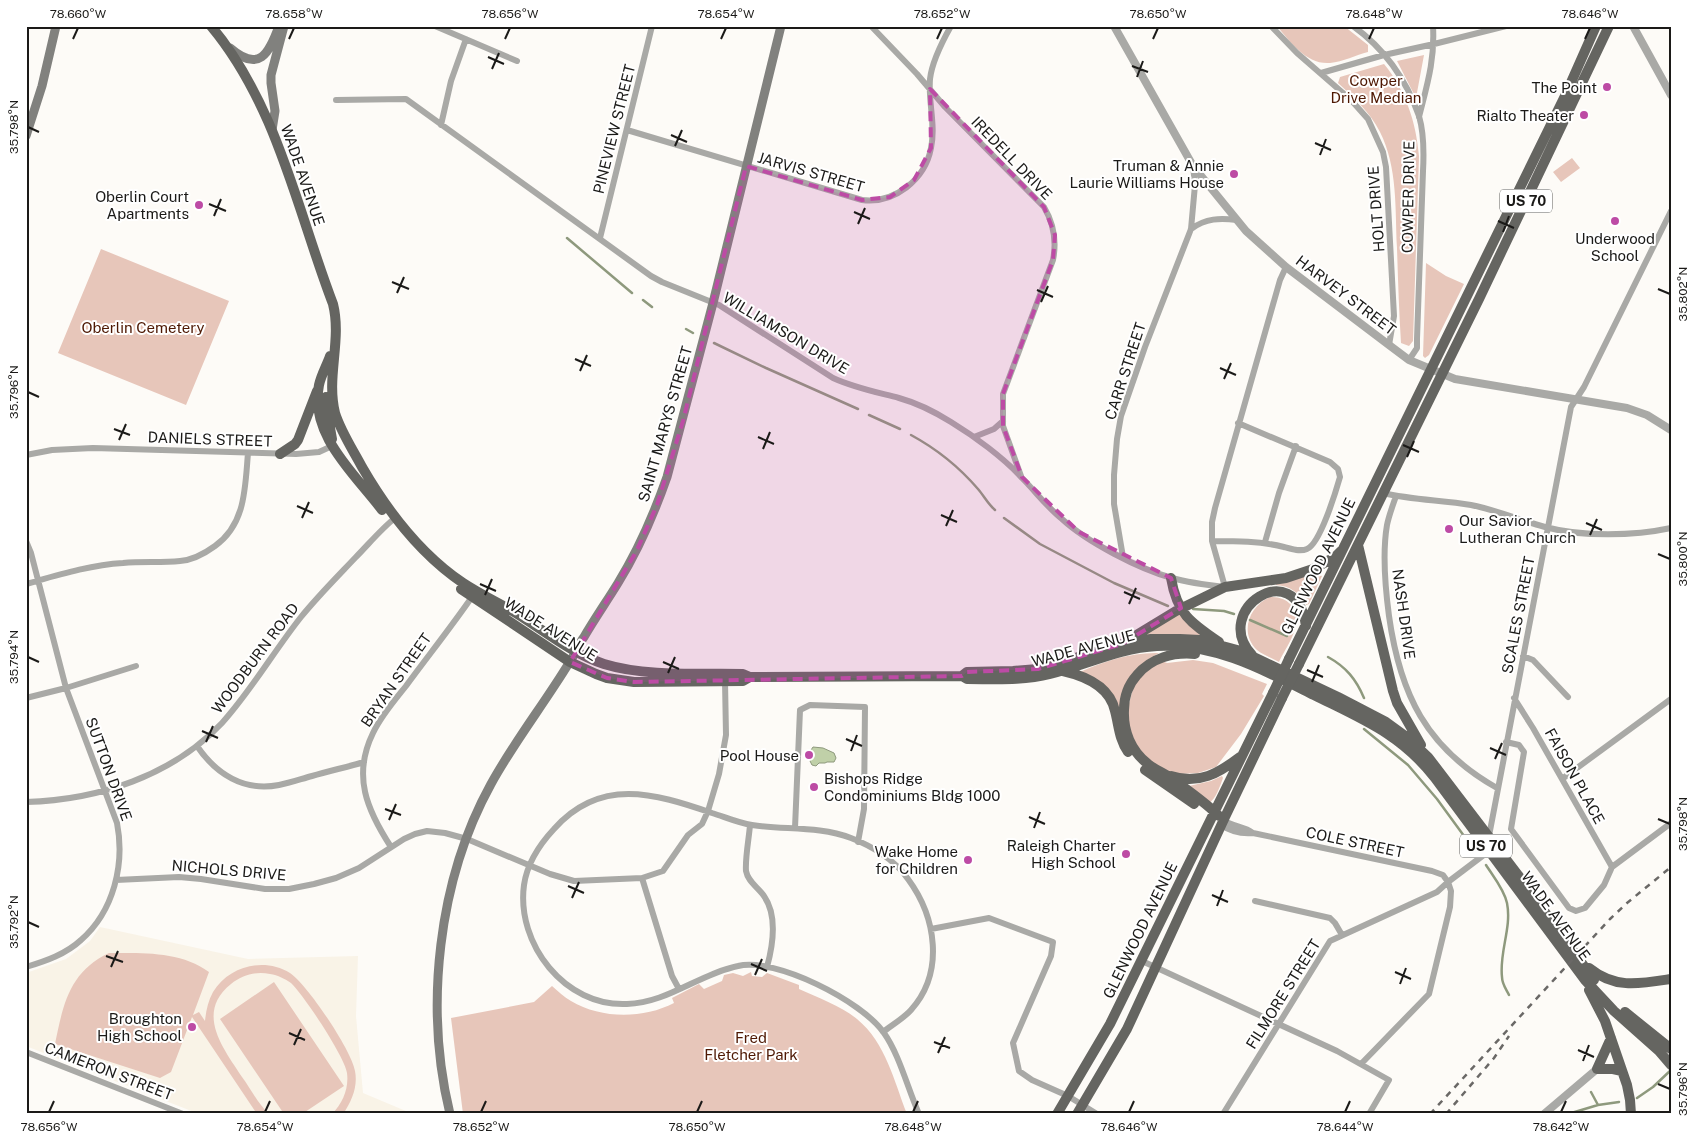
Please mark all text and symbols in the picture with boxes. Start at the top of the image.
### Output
text: 78.660°W [50,7,107,21]
text: 78.658°W [265,7,323,21]
text: 78.656°W [481,7,539,21]
text: 78.654°W [697,7,755,21]
text: 78.652°W [914,7,971,21]
text: 78.650°W [1130,7,1187,21]
text: 78.648°W [1345,7,1403,21]
text: 78.646°W [1562,7,1619,21]
street label: PINEVIEW STREET [590,62,638,195]
park label: Cowper Drive Median [1331,72,1421,106]
place label: The Point [1532,79,1597,96]
marker: The Point [1601,81,1613,93]
text: 35.798°N [7,100,21,154]
place label: Rialto Theater [1476,107,1574,124]
marker: Rialto Theater [1578,109,1590,121]
street label: IREDELL DRIVE [968,113,1056,203]
street label: WADE AVENUE [278,122,328,228]
street label: COWPER DRIVE [1399,141,1417,253]
street label: JARVIS STREET [756,149,867,195]
place label: Truman & Annie Laurie Williams House [1070,157,1224,191]
street label: HOLT DRIVE [1365,165,1387,253]
marker: Truman & Annie Laurie Williams House [1228,168,1240,180]
place label: Oberlin Court Apartments [95,188,189,222]
road number: US 70 [1500,190,1552,212]
marker: Oberlin Court Apartments [193,199,205,211]
marker: Underwood School [1609,215,1621,227]
place label: Underwood School [1575,230,1655,264]
street label: HARVEY STREET [1293,252,1399,338]
text: 35.802°N [1676,267,1690,321]
street label: WILLIAMSON DRIVE [720,289,852,377]
park label: Oberlin Cemetery [82,319,204,336]
street label: CARR STREET [1101,320,1149,422]
street label: SAINT MARYS STREET [635,344,695,504]
text: 35.796°N [7,365,21,419]
street label: DANIELS STREET [147,428,273,450]
street label: GLENWOOD AVENUE [1277,495,1359,637]
place label: Our Savior Lutheran Church [1459,512,1576,546]
marker: Our Savior Lutheran Church [1443,523,1455,535]
text: 35.800°N [1676,532,1690,586]
street label: SCALES STREET [1498,555,1538,675]
street label: NASH DRIVE [1389,568,1419,660]
street label: WADE AVENUE [502,594,600,664]
street label: WOODBURN ROAD [208,600,302,716]
street label: WADE AVENUE [1030,626,1136,670]
text: 35.794°N [7,630,21,684]
street label: BRYAN STREET [357,630,435,730]
street label: SUTTON DRIVE [82,715,136,823]
street label: FAISON PLACE [1542,725,1608,827]
place label: Pool House [720,747,799,764]
marker: Pool House [803,749,815,761]
place label: Bishops Ridge Condominiums Bldg 1000 [824,770,1001,804]
marker: Bishops Ridge Condominiums Bldg 1000 [808,781,820,793]
text: 35.798°N [1676,797,1690,851]
street label: COLE STREET [1304,823,1406,861]
road number: US 70 [1460,834,1512,858]
place label: Raleigh Charter High School [1007,837,1116,871]
place label: Wake Home for Children [875,843,958,877]
marker: Raleigh Charter High School [1120,848,1132,860]
marker: Wake Home for Children [962,854,974,866]
street label: NICHOLS DRIVE [171,857,287,883]
street label: GLENWOOD AVENUE [1099,859,1181,1001]
street label: WADE AVENUE [1518,868,1594,964]
text: 35.792°N [7,895,21,949]
street label: FILMORE STREET [1242,936,1324,1052]
place label: Broughton High School [97,1010,182,1044]
marker: Broughton High School [186,1021,198,1033]
park label: Fred Fletcher Park [704,1029,798,1063]
street label: CAMERON STREET [42,1039,176,1103]
text: 35.796°N [1676,1062,1690,1116]
text: 78.656°W [20,1120,78,1134]
text: 78.654°W [236,1120,294,1134]
text: 78.652°W [453,1120,510,1134]
text: 78.650°W [669,1120,726,1134]
text: 78.648°W [884,1120,942,1134]
text: 78.646°W [1101,1120,1158,1134]
text: 78.644°W [1317,1120,1374,1134]
text: 78.642°W [1533,1120,1590,1134]

